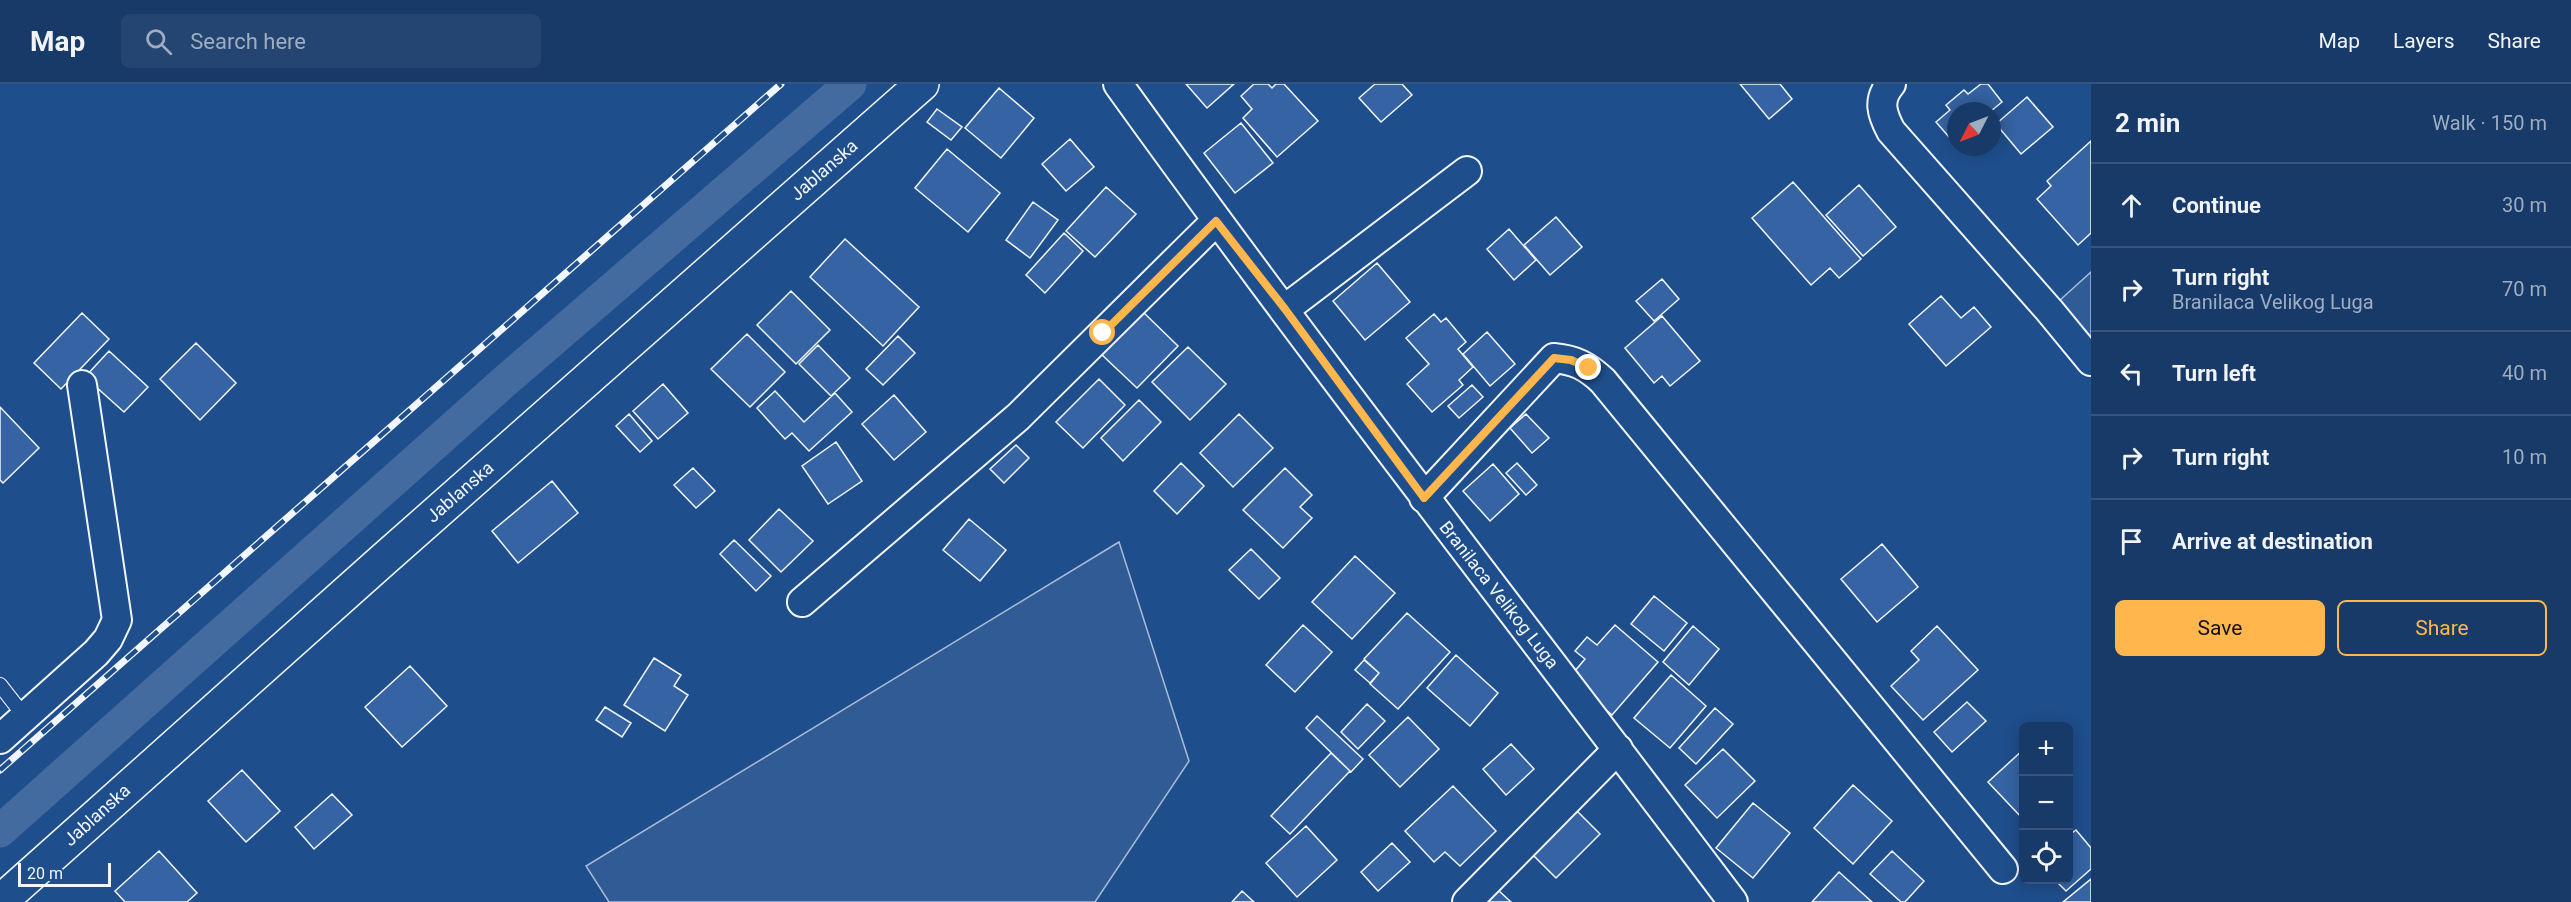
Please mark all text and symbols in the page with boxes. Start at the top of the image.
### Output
search box [121,14,541,68]
text: Map [30,25,85,58]
icon: search [142,25,175,58]
text: Search here [190,29,306,54]
text: Map [2318,29,2360,53]
text: Layers [2393,29,2454,53]
text: Share [2487,29,2541,53]
north arrow [1947,102,2001,156]
text: 2 min [2115,108,2180,138]
text: Walk · 150 m [2432,111,2547,135]
street label: Jablanska [786,135,862,204]
icon: ahead [2115,189,2148,222]
text: Continue [2172,193,2261,218]
text: 30 m [2502,193,2547,217]
text: Turn right [2172,265,2269,290]
icon: right [2115,273,2148,306]
text: 70 m [2502,277,2547,301]
text: Branilaca Velikog Luga [2172,290,2374,314]
route start [1089,319,1115,345]
route end [1575,354,1601,380]
icon: left [2115,357,2148,390]
text: Turn left [2172,361,2256,386]
text: 40 m [2502,361,2547,385]
icon: right [2115,441,2148,474]
text: Turn right [2172,445,2269,470]
text: 10 m [2502,445,2547,469]
street label: Jablanska [422,457,498,526]
street label: Branilaca Velikog Luga [1435,517,1564,673]
icon: arrive [2115,525,2148,558]
text: Arrive at destination [2172,529,2373,554]
button: Save [2115,600,2325,656]
button: Share [2337,600,2547,656]
map controls [2019,722,2073,884]
button: + [2019,722,2073,776]
button: − [2019,776,2073,830]
street label: Jablanska [59,779,134,850]
button: locate [2019,830,2073,884]
scale bar [18,860,111,888]
text: 20 m [27,864,63,883]

